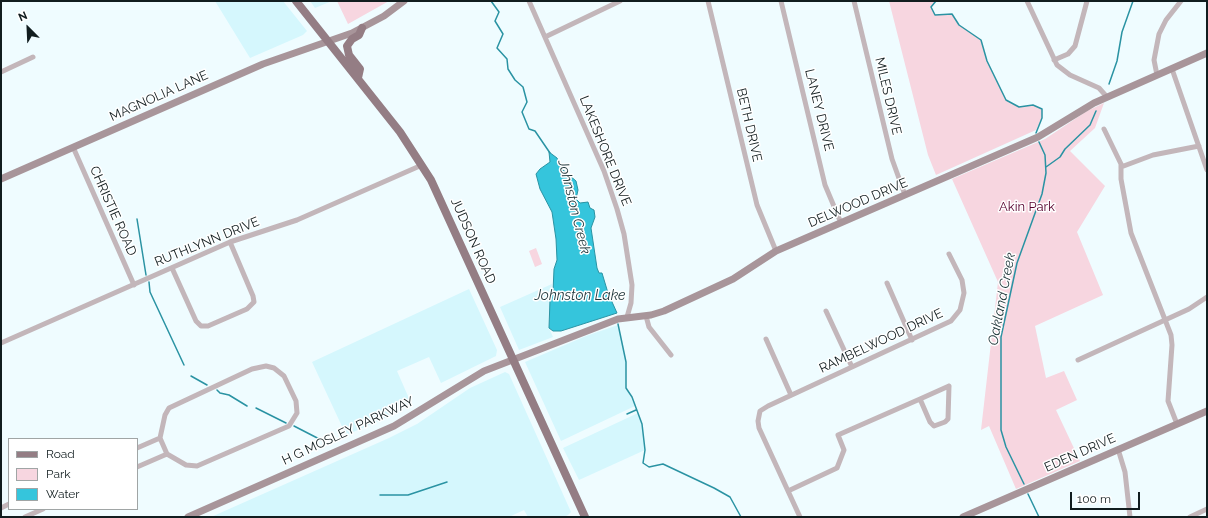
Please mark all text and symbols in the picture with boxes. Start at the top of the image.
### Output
north arrow [8,8,48,48]
text: N [16,9,29,24]
street label: MILES DRIVE [872,56,904,136]
street label: MAGNOLIA LANE [107,67,211,125]
street label: LANEY DRIVE [801,67,837,153]
street label: BETH DRIVE [733,87,765,163]
street label: LAKESHORE DRIVE [576,94,634,208]
water label: Johnston Creek [554,158,594,256]
street label: CHRISTIE ROAD [86,164,140,258]
street label: DELWOOD DRIVE [806,175,910,231]
street label: JUDSON ROAD [447,196,499,286]
park label: Akin Park [999,199,1055,215]
street label: RUTHLYNN DRIVE [152,214,262,270]
water label: Oakland Creek [985,251,1019,347]
water label: Johnston Lake [534,288,626,304]
street label: RAMBELWOOD DRIVE [817,305,945,377]
street label: H G MOSLEY PARKWAY [279,394,417,468]
street label: EDEN DRIVE [1042,430,1118,476]
legend [8,438,138,510]
text: Road [46,447,75,461]
text: Park [46,467,71,481]
scale bar [1072,484,1142,510]
text: Water [46,487,80,501]
text: 100 m [1077,492,1111,506]

